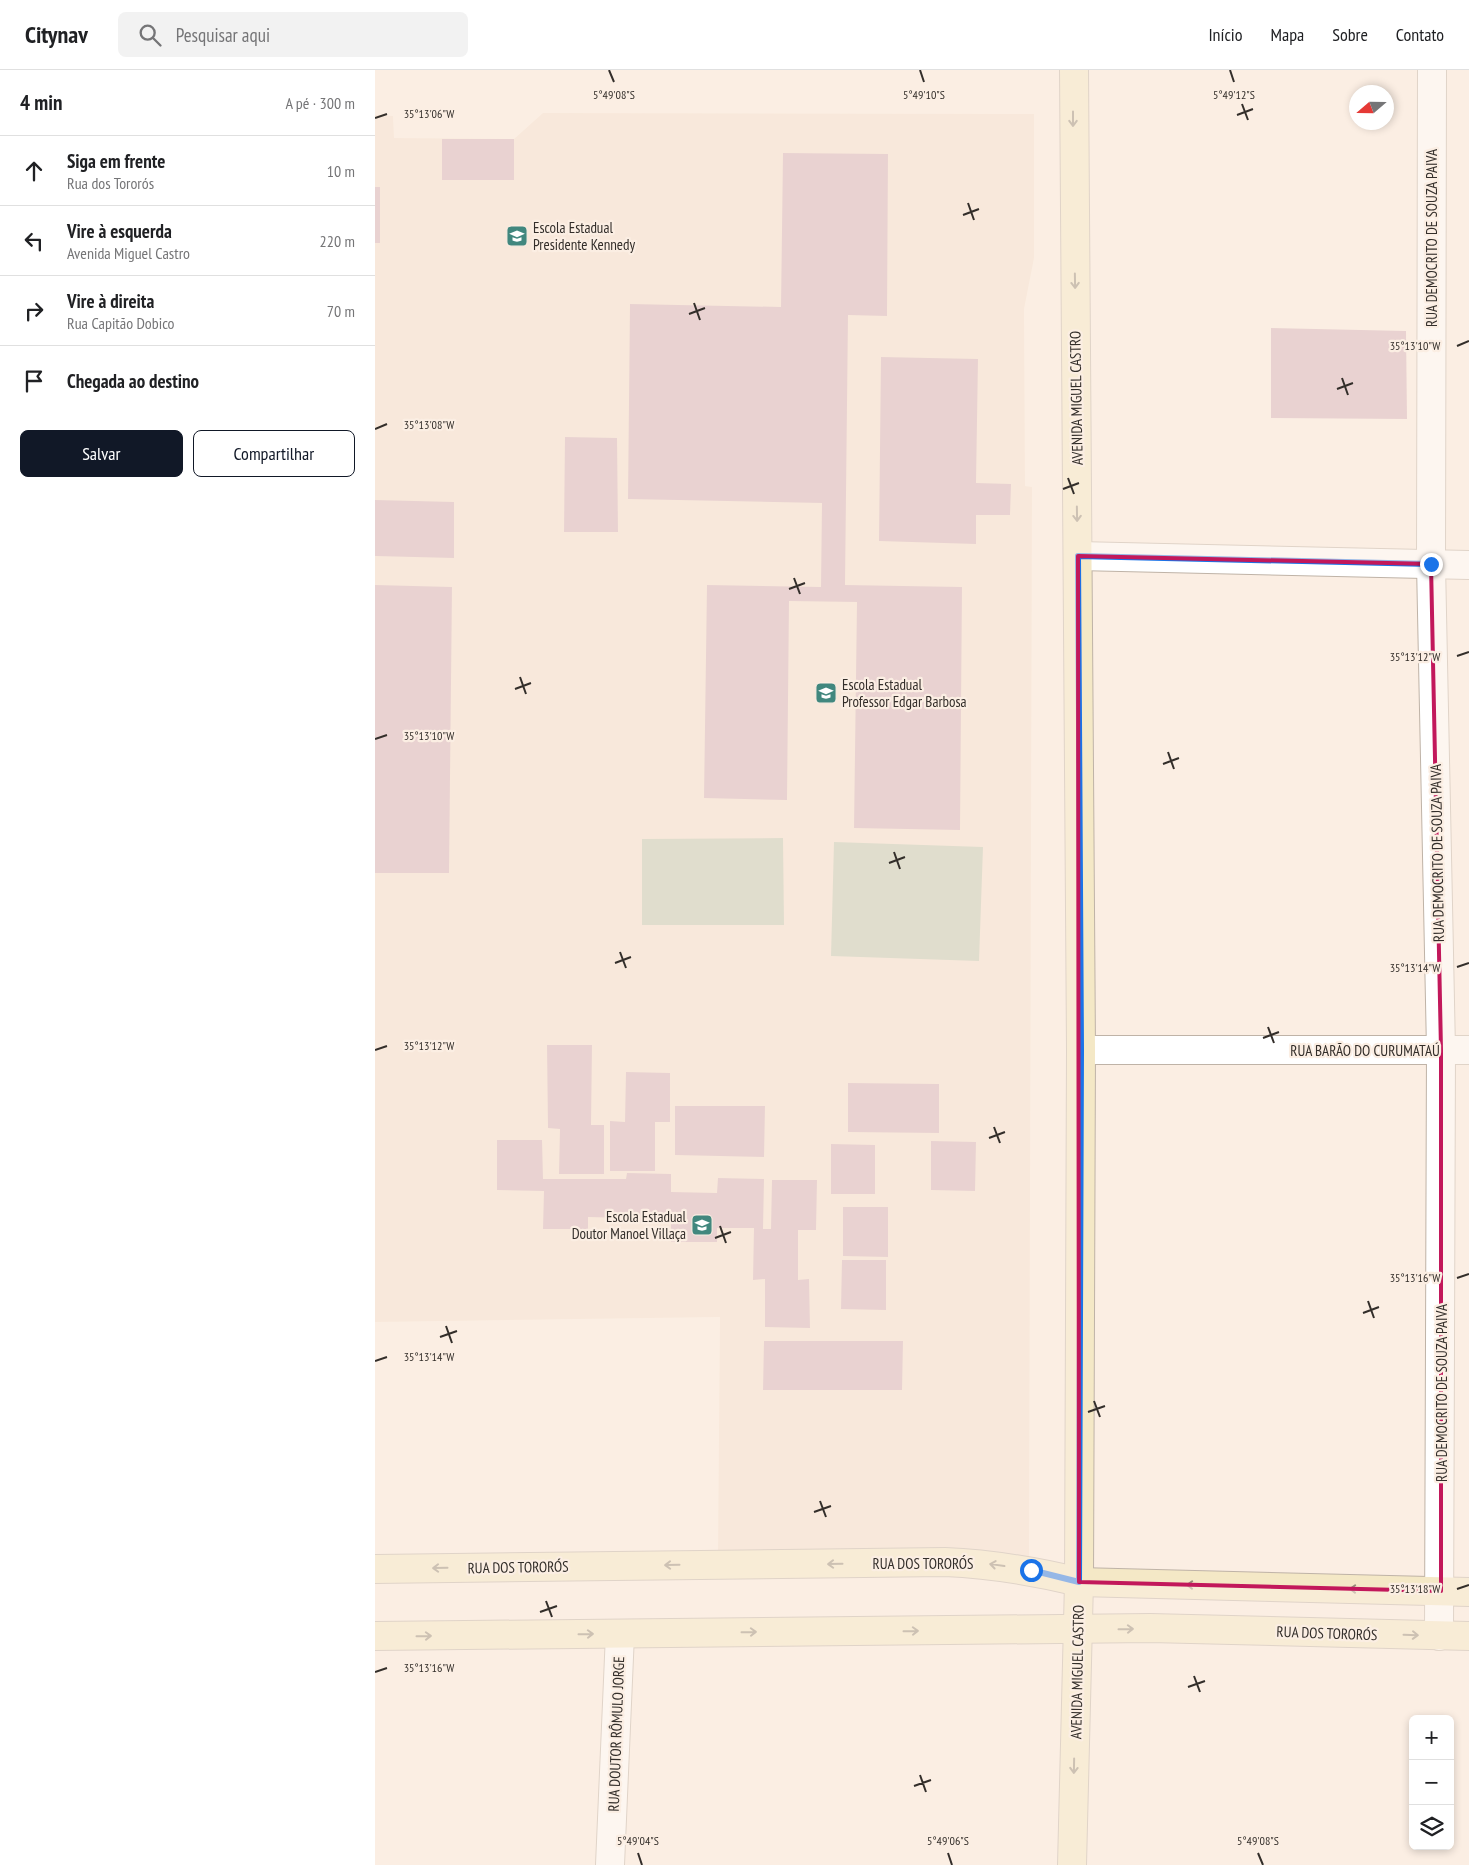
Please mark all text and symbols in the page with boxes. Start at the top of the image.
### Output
search box [118,12,468,57]
text: Citynav [25,19,88,50]
icon: search [136,21,164,49]
text: Pesquisar aqui [176,23,270,47]
text: Início [1208,23,1242,46]
text: Mapa [1270,23,1304,46]
text: Sobre [1332,23,1368,46]
text: Contato [1396,23,1444,46]
north arrow [1349,85,1394,130]
text: 5°49'08"S [593,87,635,102]
text: 5°49'10"S [903,87,945,102]
text: 5°49'12"S [1213,87,1255,102]
text: 4 min [20,89,62,116]
text: A pé · 300 m [285,93,355,113]
text: 35°13'06"W [404,106,454,121]
one-way arrow [1068,110,1078,126]
street label: RUA DEMOCRITO DE SOUZA PAIVA [1422,148,1441,327]
text: Siga em frente [67,149,165,173]
icon: ahead [20,157,48,185]
text: 10 m [327,161,355,181]
text: Rua dos Tororós [67,173,154,193]
place label: Escola Estadual Presidente Kennedy [533,218,636,254]
text: Vire à esquerda [67,219,172,243]
school or university icon: Escola Estadual Presidente Kennedy [505,224,529,248]
icon: left [20,227,48,255]
text: 220 m [320,231,355,251]
text: Avenida Miguel Castro [67,243,190,263]
one-way arrow [1070,272,1080,289]
text: Vire à direita [67,289,154,313]
icon: right [20,297,48,325]
text: 70 m [327,301,355,321]
text: Rua Capitão Dobico [67,313,175,333]
street label: AVENIDA MIGUEL CASTRO [1065,331,1087,465]
text: 35°13'10"W [1390,338,1440,353]
icon: arrive [20,367,48,395]
text: Chegada ao destino [67,369,199,393]
text: 35°13'08"W [404,417,454,432]
button: Salvar [20,430,183,477]
button: Compartilhar [193,430,355,477]
one-way arrow [1072,505,1082,521]
route end [1420,553,1443,576]
text: 35°13'12"W [1390,649,1440,664]
place label: Escola Estadual Professor Edgar Barbosa [842,675,967,711]
school or university icon: Escola Estadual Professor Edgar Barbosa [814,681,838,705]
text: 35°13'10"W [404,728,454,743]
street label: RUA DEMOCRITO DE SOUZA PAIVA [1426,763,1448,942]
text: 35°13'14"W [1390,960,1440,975]
text: 35°13'12"W [404,1038,454,1053]
street label: RUA BARÃO DO CURUMATAÚ [1290,1041,1440,1060]
place label: Escola Estadual Doutor Manoel Villaça [572,1207,686,1243]
school or university icon: Escola Estadual Doutor Manoel Villaça [690,1213,714,1237]
text: 35°13'16"W [1390,1270,1440,1285]
street label: RUA DEMOCRITO DE SOUZA PAIVA [1432,1303,1451,1482]
text: 35°13'14"W [404,1349,454,1364]
street label: RUA DOS TORORÓS [873,1554,973,1573]
street label: RUA DOS TORORÓS [467,1557,569,1577]
one-way arrow [827,1559,843,1568]
route start [1020,1559,1043,1582]
one-way arrow [990,1560,1006,1570]
one-way arrow [665,1561,681,1570]
one-way arrow [432,1563,448,1573]
one-way arrow [1187,1580,1203,1590]
text: 35°13'18"W [1390,1581,1440,1596]
one-way arrow [1349,1584,1366,1594]
street label: AVENIDA MIGUEL CASTRO [1066,1605,1088,1739]
street label: RUA DOS TORORÓS [1276,1622,1378,1644]
one-way arrow [1118,1624,1134,1633]
one-way arrow [902,1626,919,1636]
one-way arrow [740,1628,756,1637]
one-way arrow [578,1629,594,1639]
one-way arrow [1402,1630,1419,1640]
one-way arrow [415,1631,431,1641]
street label: RUA DOUTOR RÔMULO JORGE [604,1656,628,1812]
text: 35°13'16"W [404,1660,454,1675]
map controls [1409,1715,1454,1850]
button: + [1409,1715,1454,1760]
one-way arrow [1070,1757,1079,1773]
button: − [1409,1760,1454,1805]
button: layers [1409,1805,1454,1850]
text: 5°49'04"S [617,1833,659,1848]
text: 5°49'06"S [927,1833,969,1848]
text: 5°49'08"S [1237,1833,1279,1848]

